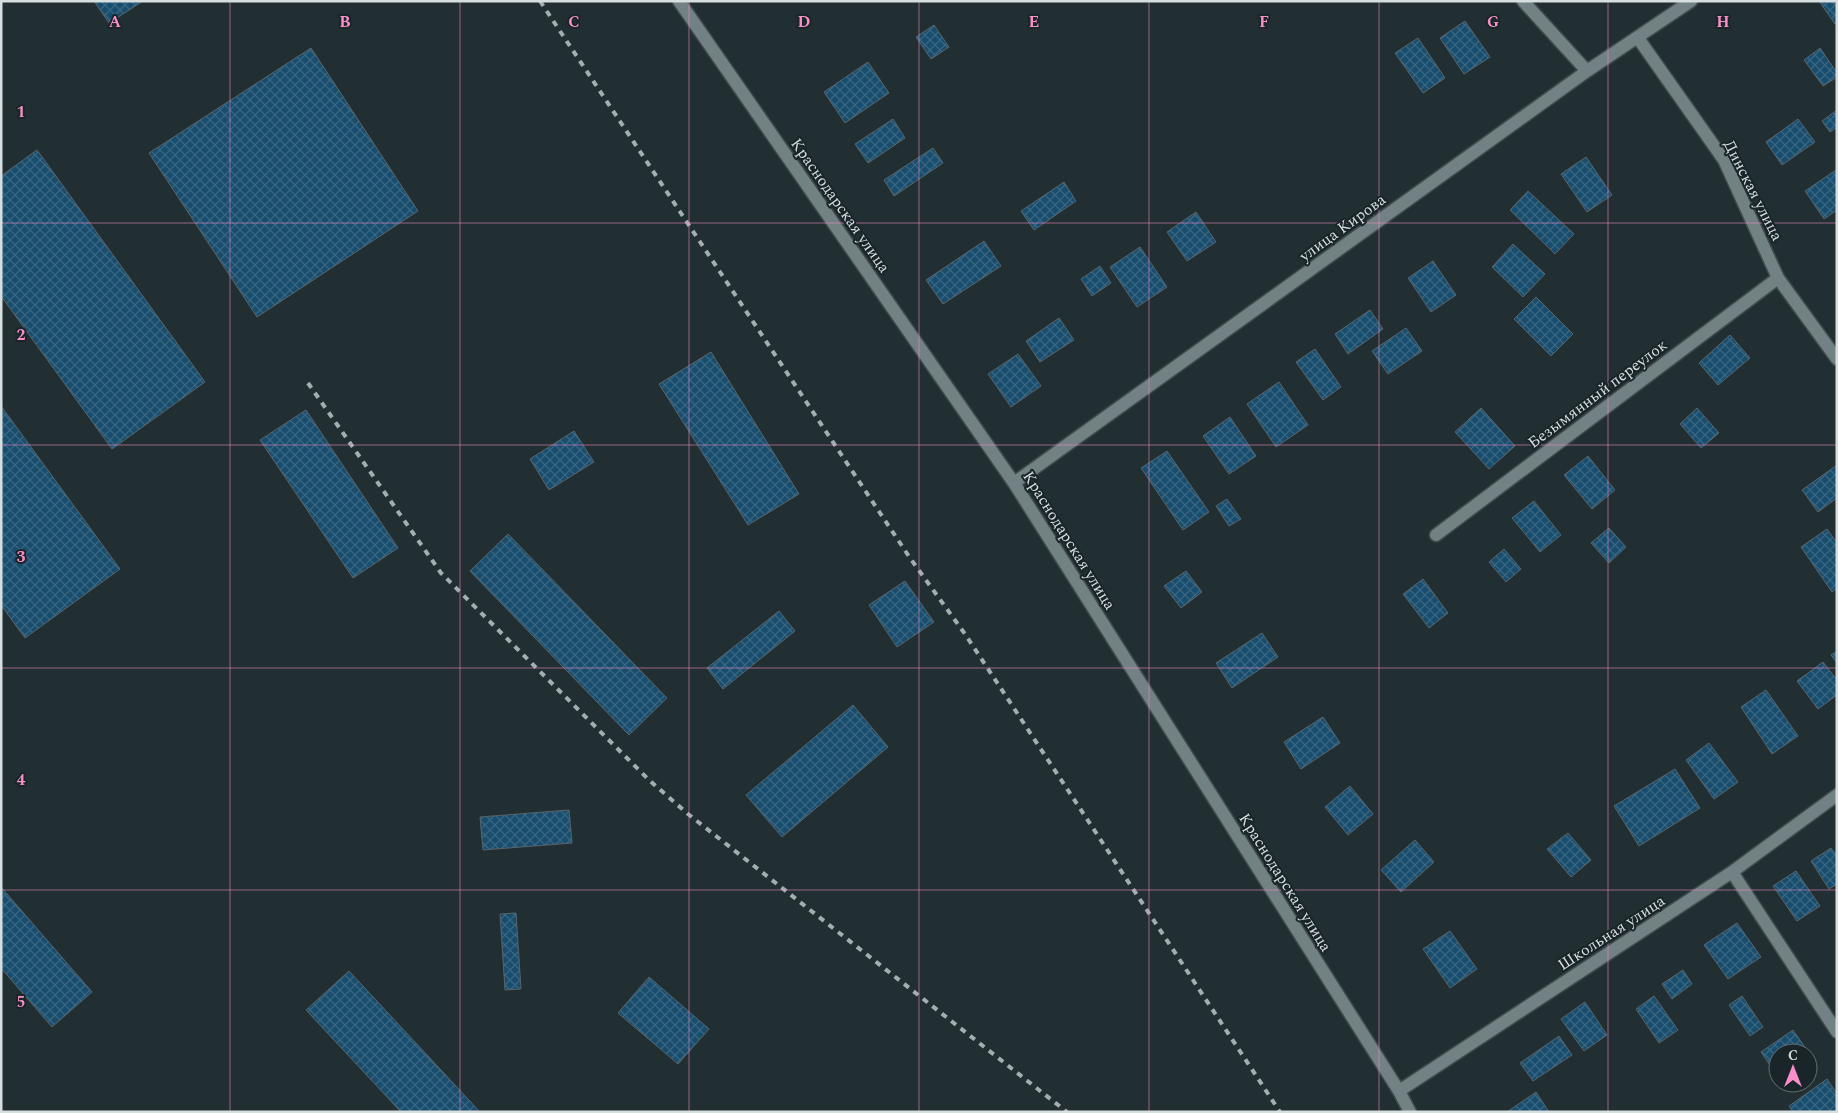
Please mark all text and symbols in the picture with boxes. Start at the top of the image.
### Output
text: A [109,10,122,34]
text: B [339,10,351,34]
text: C [568,10,580,34]
text: D [798,10,811,34]
text: E [1029,10,1039,34]
text: F [1259,10,1269,34]
text: G [1487,10,1499,34]
text: H [1716,10,1730,34]
text: 1 [17,100,25,124]
street label: Краснодарская улица [785,133,896,278]
street label: Динская улица [1717,136,1789,245]
street label: улица Кирова [1293,188,1391,268]
text: 2 [17,323,26,347]
street label: Безымянный переулок [1523,333,1672,454]
street label: Краснодарская улица [1017,466,1122,615]
text: 3 [17,545,26,569]
text: 4 [17,768,26,792]
street label: Краснодарская улица [1233,808,1338,957]
street label: Школьная улица [1553,889,1670,977]
text: 5 [17,990,25,1014]
north arrow [1768,1043,1818,1093]
text: С [1788,1045,1798,1066]

